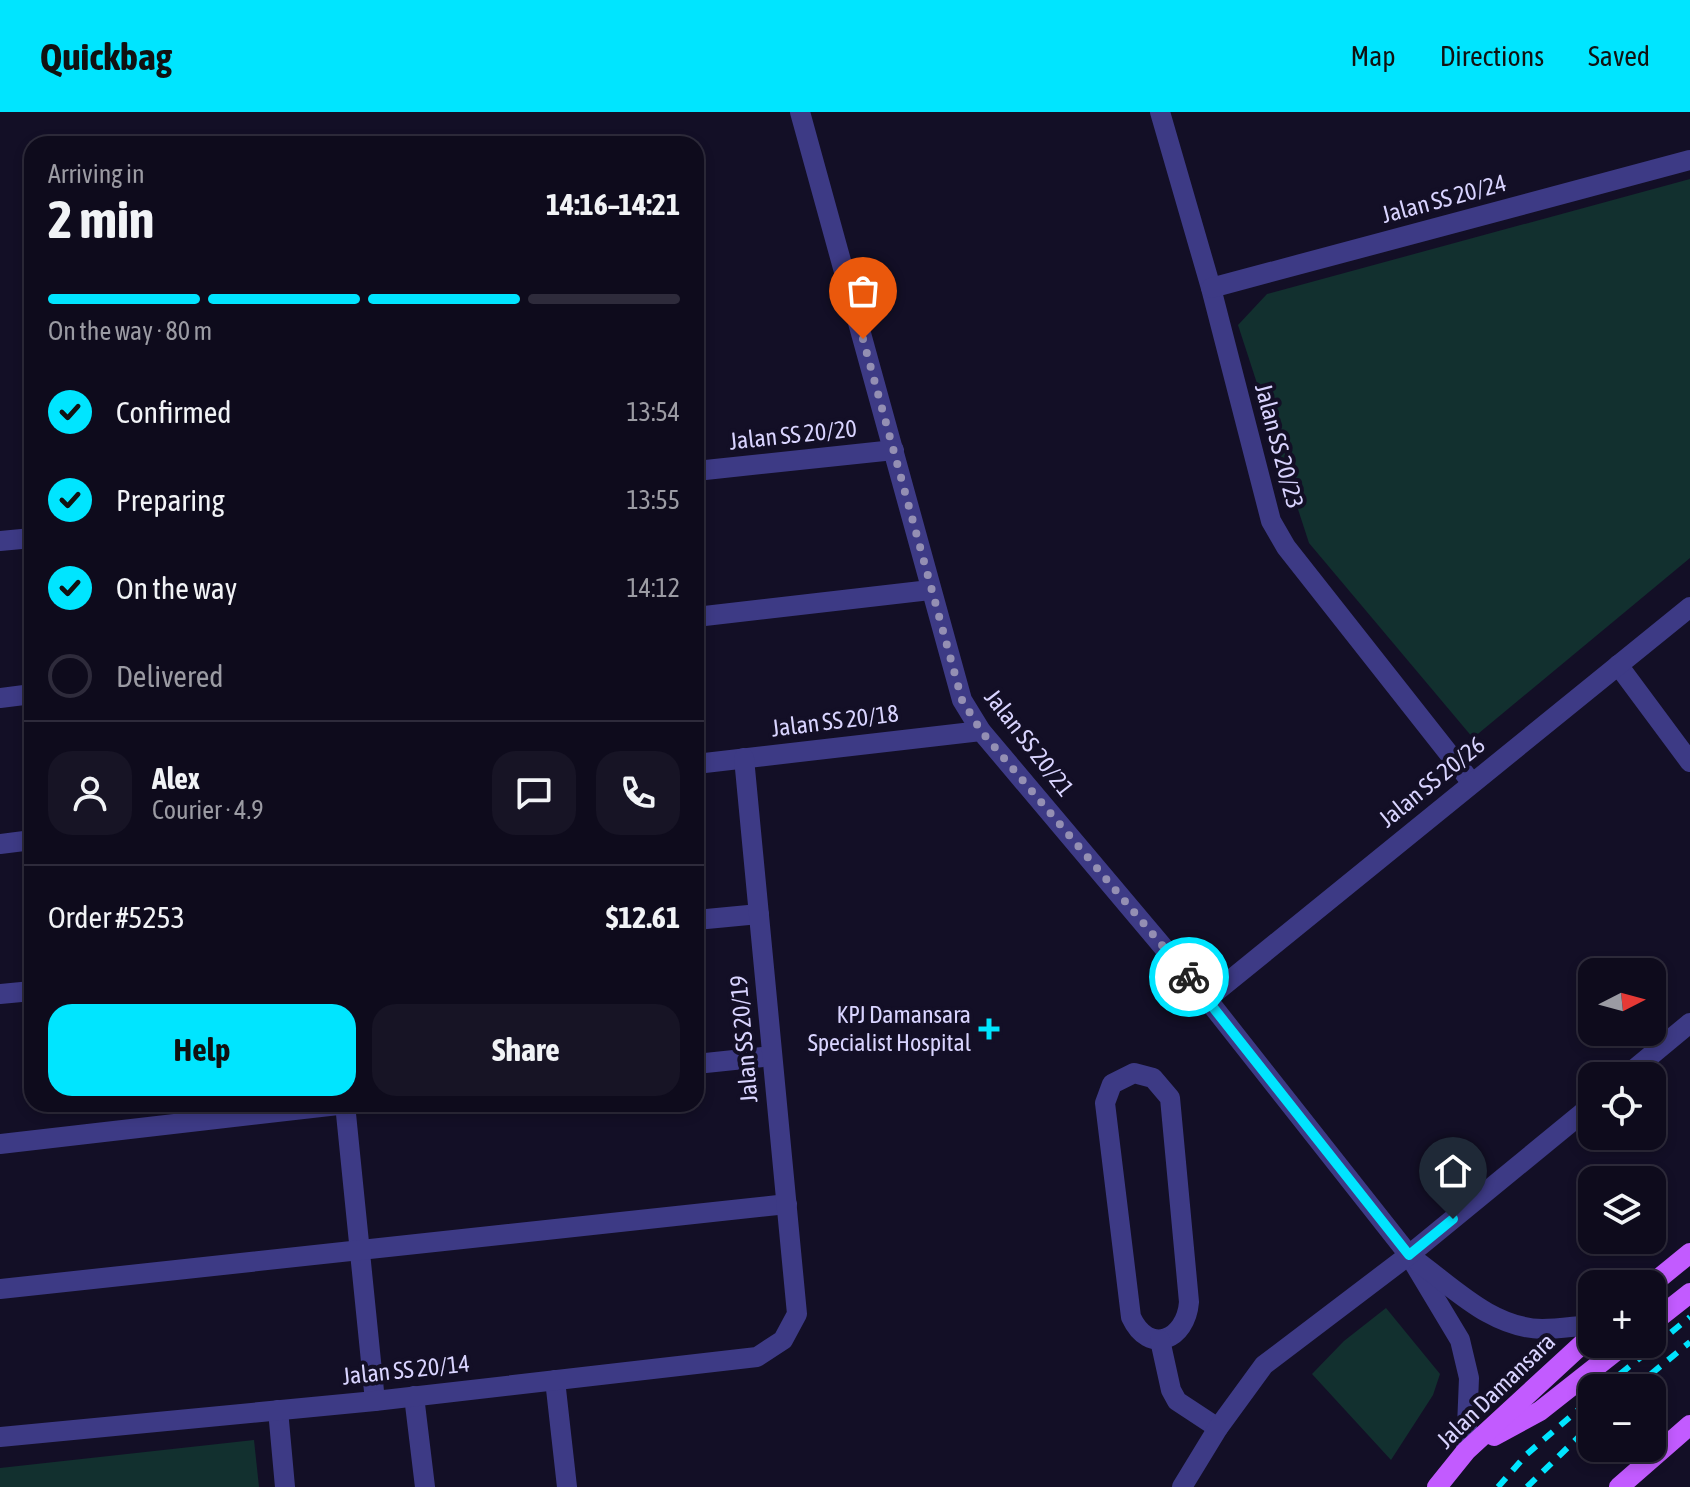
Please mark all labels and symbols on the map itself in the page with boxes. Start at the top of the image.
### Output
street label: Jalan SS 20/24 [1379,169,1509,228]
pin [829,257,897,339]
street label: Jalan SS 20/23 [1250,381,1309,511]
street label: Jalan SS 20/20 [728,414,858,455]
street label: Jalan SS 20/21 [979,684,1079,801]
street label: Jalan SS 20/18 [770,699,900,742]
street label: Jalan SS 20/26 [1373,731,1490,832]
courier [1149,937,1229,1017]
north arrow [1578,958,1666,1046]
street label: Jalan SS 20/19 [724,974,763,1104]
place label: KPJ Damansara Specialist Hospital [808,1001,972,1056]
marker: KPJ Damansara Specialist Hospital [978,1018,1000,1040]
pin [1419,1137,1487,1219]
street label: Jalan Damansara [1431,1328,1560,1454]
street label: Jalan SS 20/14 [341,1349,471,1390]

